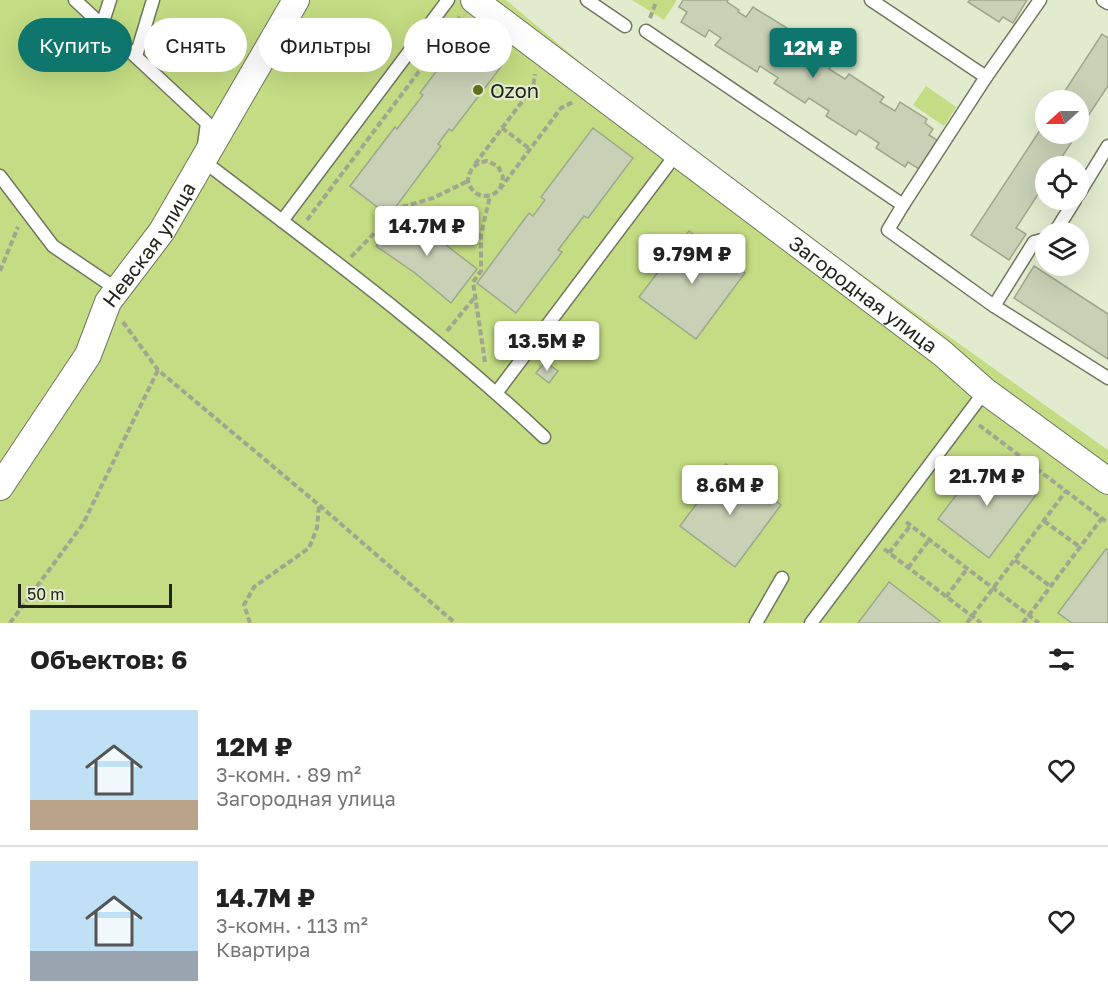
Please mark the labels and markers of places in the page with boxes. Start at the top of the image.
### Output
pin: 12M ₽ [771,28,855,79]
place label: Ozon [490,78,539,102]
marker: Ozon [471,83,485,97]
pin: 14.7M ₽ [372,206,482,257]
pin: 9.79M ₽ [637,234,747,285]
pin: 13.5M ₽ [492,321,602,372]
pin: 21.7M ₽ [932,456,1042,507]
pin: 8.6M ₽ [681,465,779,516]

